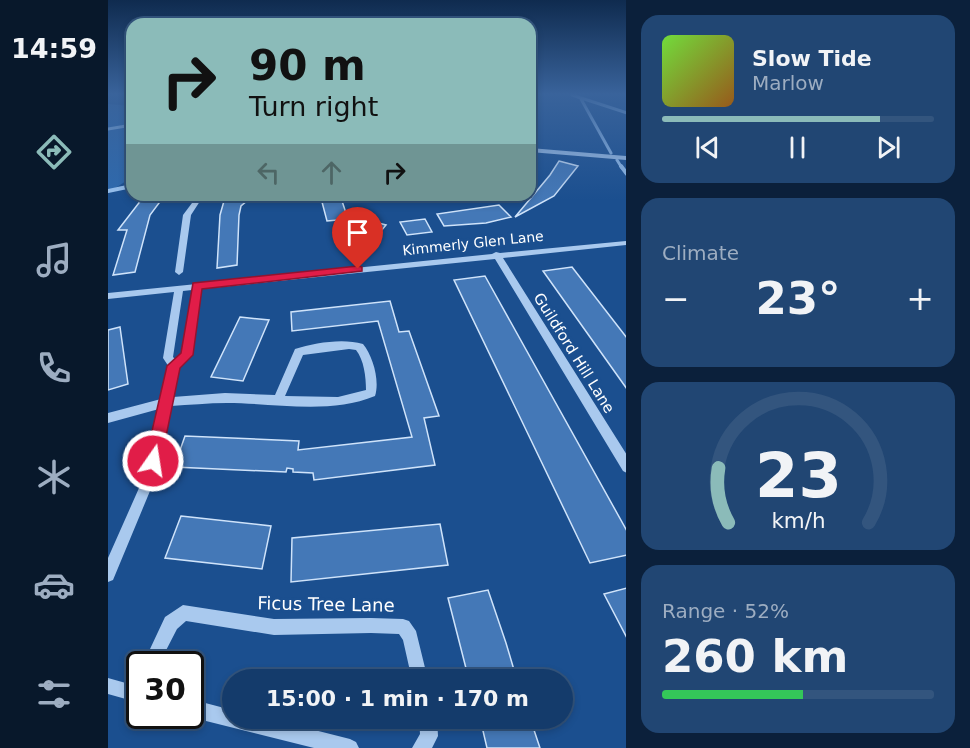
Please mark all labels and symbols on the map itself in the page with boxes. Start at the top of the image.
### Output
pin [332,207,383,269]
street label: Kimmerly Glen Lane [402,228,544,258]
street label: Guildford Hill Lane [530,290,618,416]
position arrow [121,429,185,493]
street label: Ficus Tree Lane [257,592,395,616]
speed limit sign: 30 [126,651,204,729]

